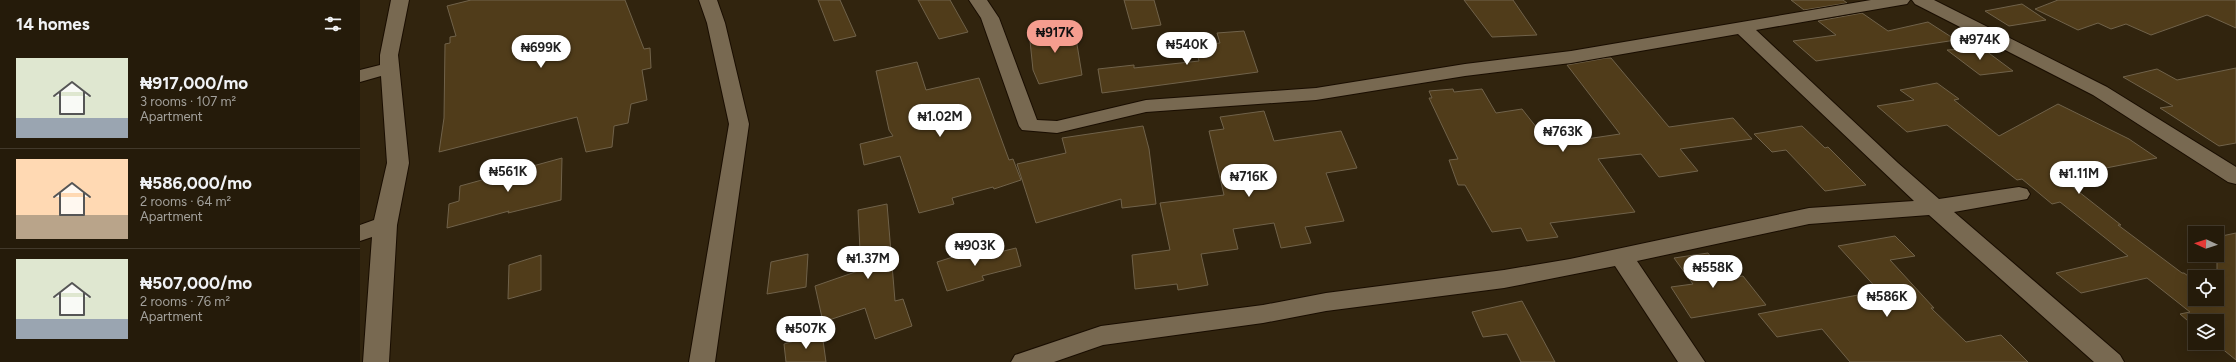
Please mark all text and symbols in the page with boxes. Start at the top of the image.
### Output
icon: filters [322,13,344,35]
text: 14 homes [16,14,90,34]
pin: ₦917K [1027,20,1083,54]
text: ₦917K [1036,25,1074,40]
pin: ₦974K [1952,27,2008,61]
pin: ₦540K [1159,32,1215,66]
text: ₦974K [1959,32,2001,47]
pin: ₦699K [513,35,569,69]
text: ₦540K [1166,37,1208,52]
text: ₦699K [521,40,561,55]
text: ₦917,000/mo [140,73,248,93]
icon: home [48,74,96,122]
text: 3 rooms · 107 m² [140,94,236,109]
pin: ₦1.02M [907,104,973,138]
text: Apartment [140,109,203,124]
text: ₦1.02M [917,109,963,124]
pin: ₦763K [1535,119,1591,153]
text: ₦763K [1543,124,1583,139]
pin: ₦561K [480,159,536,193]
pin: ₦1.11M [2046,161,2112,195]
text: ₦561K [489,164,527,179]
pin: ₦716K [1221,164,1277,198]
text: ₦1.11M [2059,166,2099,181]
text: ₦716K [1230,169,1268,184]
text: ₦586,000/mo [140,173,252,193]
icon: home [48,175,96,223]
text: 2 rooms · 64 m² [140,194,231,209]
text: Apartment [140,209,203,224]
north arrow [2188,226,2224,262]
map controls [2188,226,2224,350]
pin: ₦903K [947,233,1003,267]
text: ₦903K [954,238,996,253]
pin: ₦1.37M [835,246,901,280]
text: ₦1.37M [846,251,890,266]
pin: ₦558K [1685,255,1741,289]
text: ₦558K [1692,260,1734,275]
button: locate [2188,270,2224,306]
text: ₦507,000/mo [140,273,252,293]
icon: home [48,275,96,323]
pin: ₦586K [1859,284,1915,318]
text: ₦586K [1866,289,1908,304]
text: 2 rooms · 76 m² [140,294,230,309]
text: Apartment [140,309,203,324]
button: layers [2188,314,2224,350]
pin: ₦507K [778,316,834,350]
text: ₦507K [785,321,827,336]

